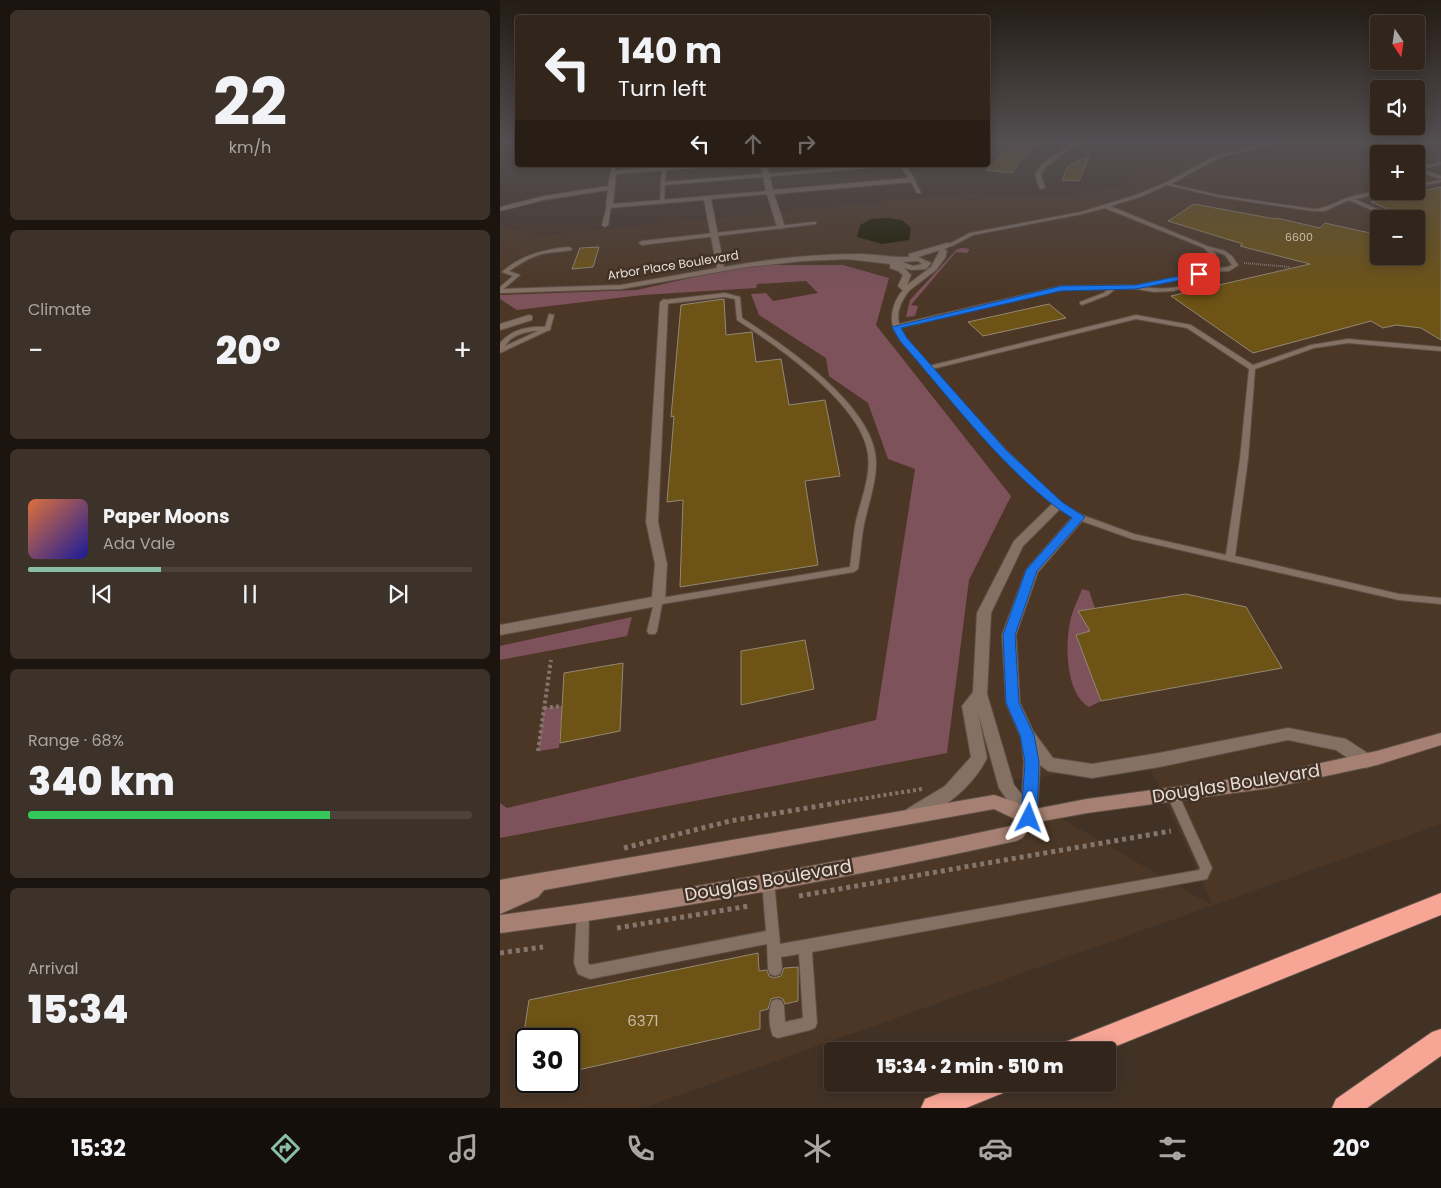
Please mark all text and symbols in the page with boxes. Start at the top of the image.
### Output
north arrow [1370,15,1425,70]
map controls [1370,15,1425,265]
text: 140 m [618,26,722,75]
icon: left [535,35,600,100]
text: 22 [213,57,287,148]
text: Turn left [618,73,706,104]
button: sound [1370,80,1425,135]
icon: left [686,130,714,158]
icon: ahead [739,130,767,158]
icon: right [792,130,820,158]
text: km/h [229,136,271,159]
button: + [1370,145,1425,200]
button: − [1370,210,1425,265]
house number: 6600 [1285,229,1313,245]
street label: Arbor Place Boulevard [606,246,740,284]
pin [1178,253,1220,295]
icon: arrive [1185,260,1213,288]
text: Climate [28,298,91,321]
text: 20° [216,324,281,377]
text: − [28,331,43,370]
text: + [453,331,472,370]
text: Paper Moons [103,503,230,530]
text: Ada Vale [103,532,175,555]
icon: previous [88,580,116,608]
icon: pause [236,580,264,608]
icon: next [384,580,412,608]
text: Range · 68% [28,729,124,752]
text: 340 km [28,755,175,808]
street label: Douglas Boulevard [1150,757,1322,809]
position arrow [1002,791,1054,843]
street label: Douglas Boulevard [682,853,854,907]
text: Arrival [28,957,78,980]
text: 15:34 [28,983,129,1036]
house number: 6371 [627,1010,659,1031]
speed limit sign: 30 [515,1028,580,1093]
text: 15:34 · 2 min · 510 m [877,1053,1063,1080]
icon: directions [268,1131,303,1166]
icon: music [446,1131,481,1166]
icon: phone [623,1131,658,1166]
icon: climate [800,1131,835,1166]
icon: car [978,1131,1013,1166]
icon: filters [1155,1131,1190,1166]
text: 15:32 [71,1133,126,1164]
text: 20° [1333,1133,1370,1164]

